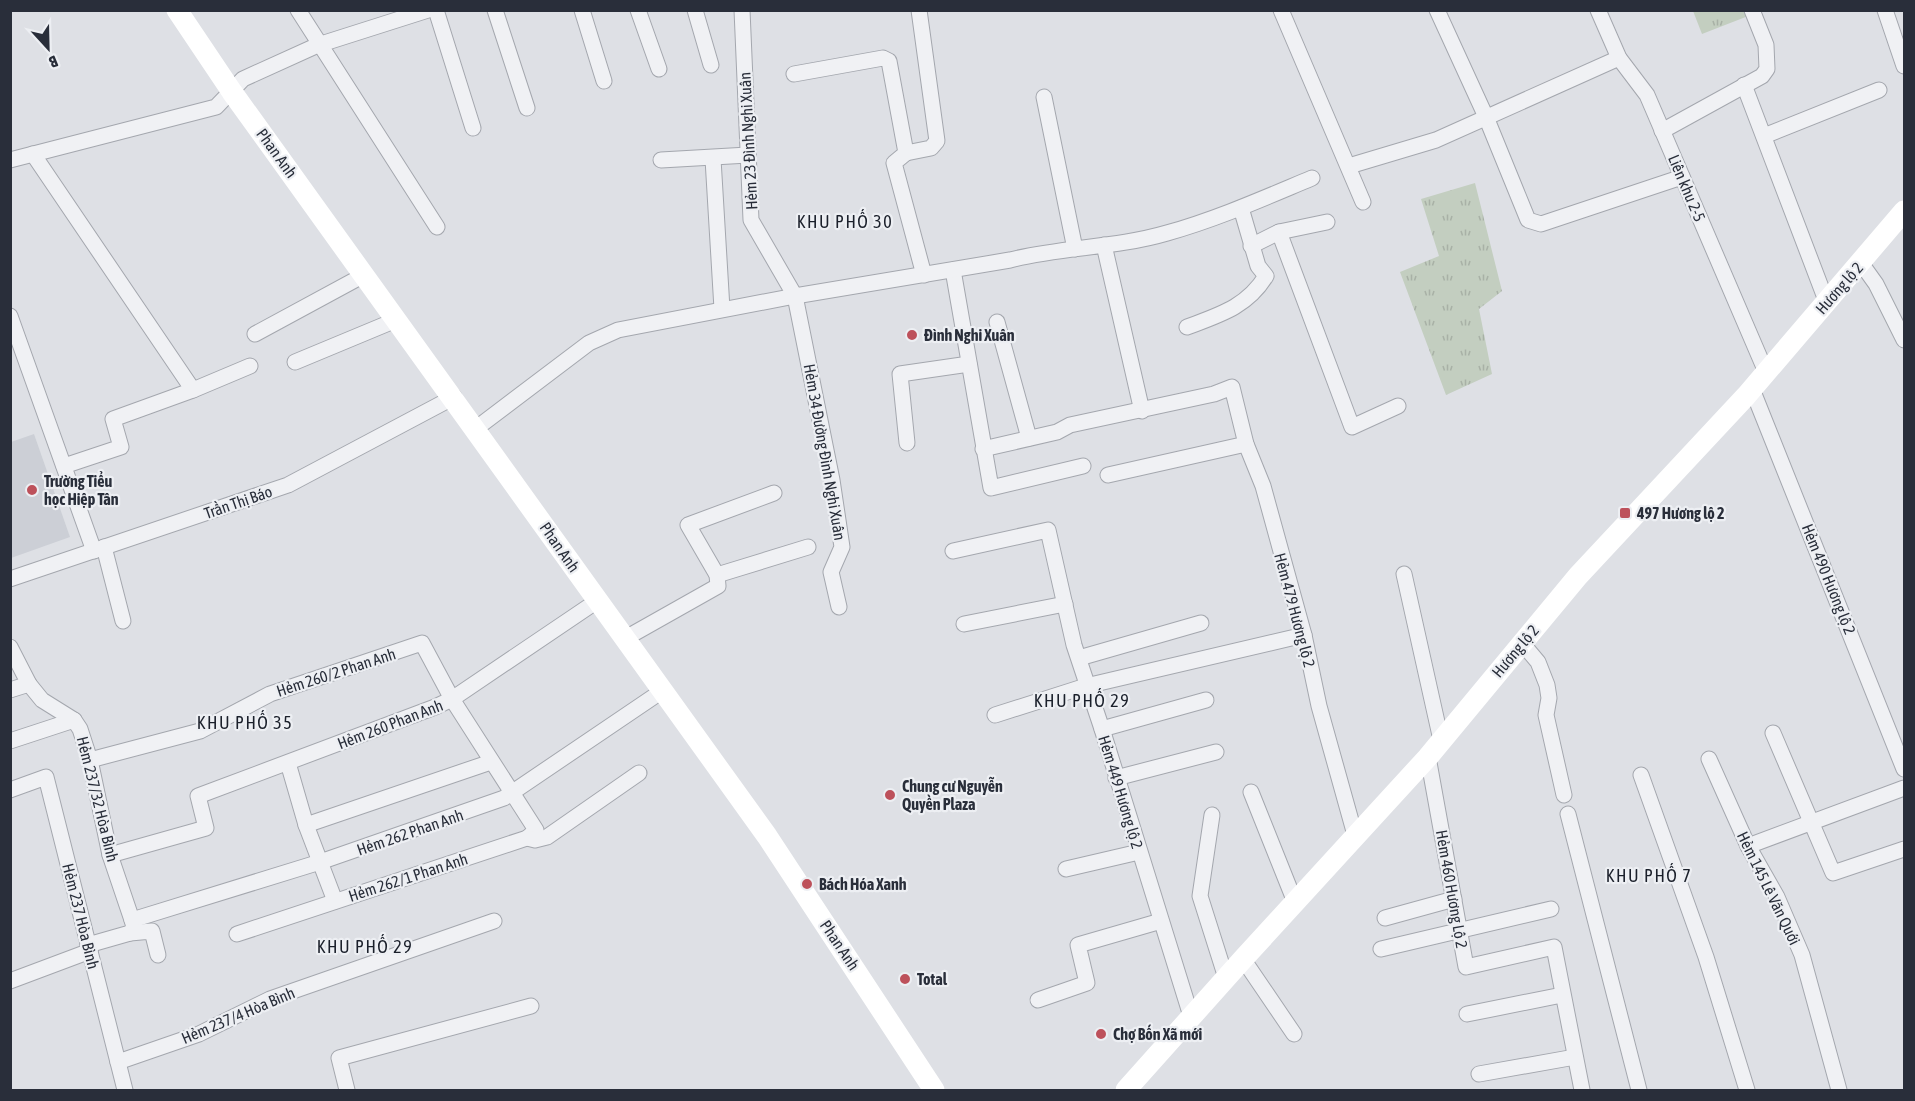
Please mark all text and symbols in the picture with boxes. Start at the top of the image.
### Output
north arrow [18,18,78,78]
text: B [46,52,61,72]
street label: Hẻm 23 Đình Nghi Xuân [735,72,762,210]
street label: Phan Anh [253,125,301,181]
street label: Liên khu 2-5 [1665,152,1709,224]
district label: KHU PHỐ 30 [797,209,893,232]
street label: Hương lộ 2 [1812,258,1867,318]
place label: Đình Nghi Xuân [924,326,1015,344]
marker: Đình Nghi Xuân [905,328,919,342]
street label: Hẻm 34 Đường Đình Nghi Xuân [800,362,849,542]
place label: Trường Tiểu học Hiệp Tân [44,471,119,508]
street label: Trần Thị Báo [201,481,274,522]
marker: Trường Tiểu học Hiệp Tân [25,483,39,497]
place label: 497 Hương lộ 2 [1636,504,1724,522]
marker: 497 Hương lộ 2 [1618,506,1632,520]
street label: Phan Anh [536,519,584,575]
street label: Hẻm 490 Hương lộ 2 [1798,521,1859,637]
street label: Hẻm 479 Hương lộ 2 [1270,551,1319,669]
street label: Hương lộ 2 [1488,621,1543,681]
street label: Hẻm 260/2 Phan Anh [274,644,398,700]
district label: KHU PHỐ 29 [1034,688,1130,711]
street label: Hẻm 260 Phan Anh [335,696,445,752]
district label: KHU PHỐ 35 [197,710,293,733]
street label: Hẻm 449 Hương lộ 2 [1094,733,1147,851]
street label: Hẻm 237/32 Hòa Bình [74,734,122,864]
place label: Chung cư Nguyễn Quyền Plaza [902,776,1003,813]
marker: Chung cư Nguyễn Quyền Plaza [883,788,897,802]
street label: Hẻm 262 Phan Anh [354,805,466,859]
street label: Hẻm 460 Hương Lộ 2 [1432,828,1471,950]
street label: Hẻm 145 Lê Văn Quới [1734,828,1804,948]
street label: Hẻm 262/1 Phan Anh [346,849,470,905]
street label: Hẻm 237 Hòa Bình [59,861,103,971]
district label: KHU PHỐ 7 [1606,863,1692,886]
place label: Bách Hóa Xanh [819,875,907,893]
marker: Bách Hóa Xanh [800,877,814,891]
street label: Phan Anh [817,917,863,973]
district label: KHU PHỐ 29 [317,934,413,957]
place label: Total [917,970,948,988]
marker: Total [898,972,912,986]
street label: Hẻm 237/4 Hòa Bình [179,983,297,1047]
place label: Chợ Bốn Xã mới [1113,1024,1203,1043]
marker: Chợ Bốn Xã mới [1094,1027,1108,1041]

